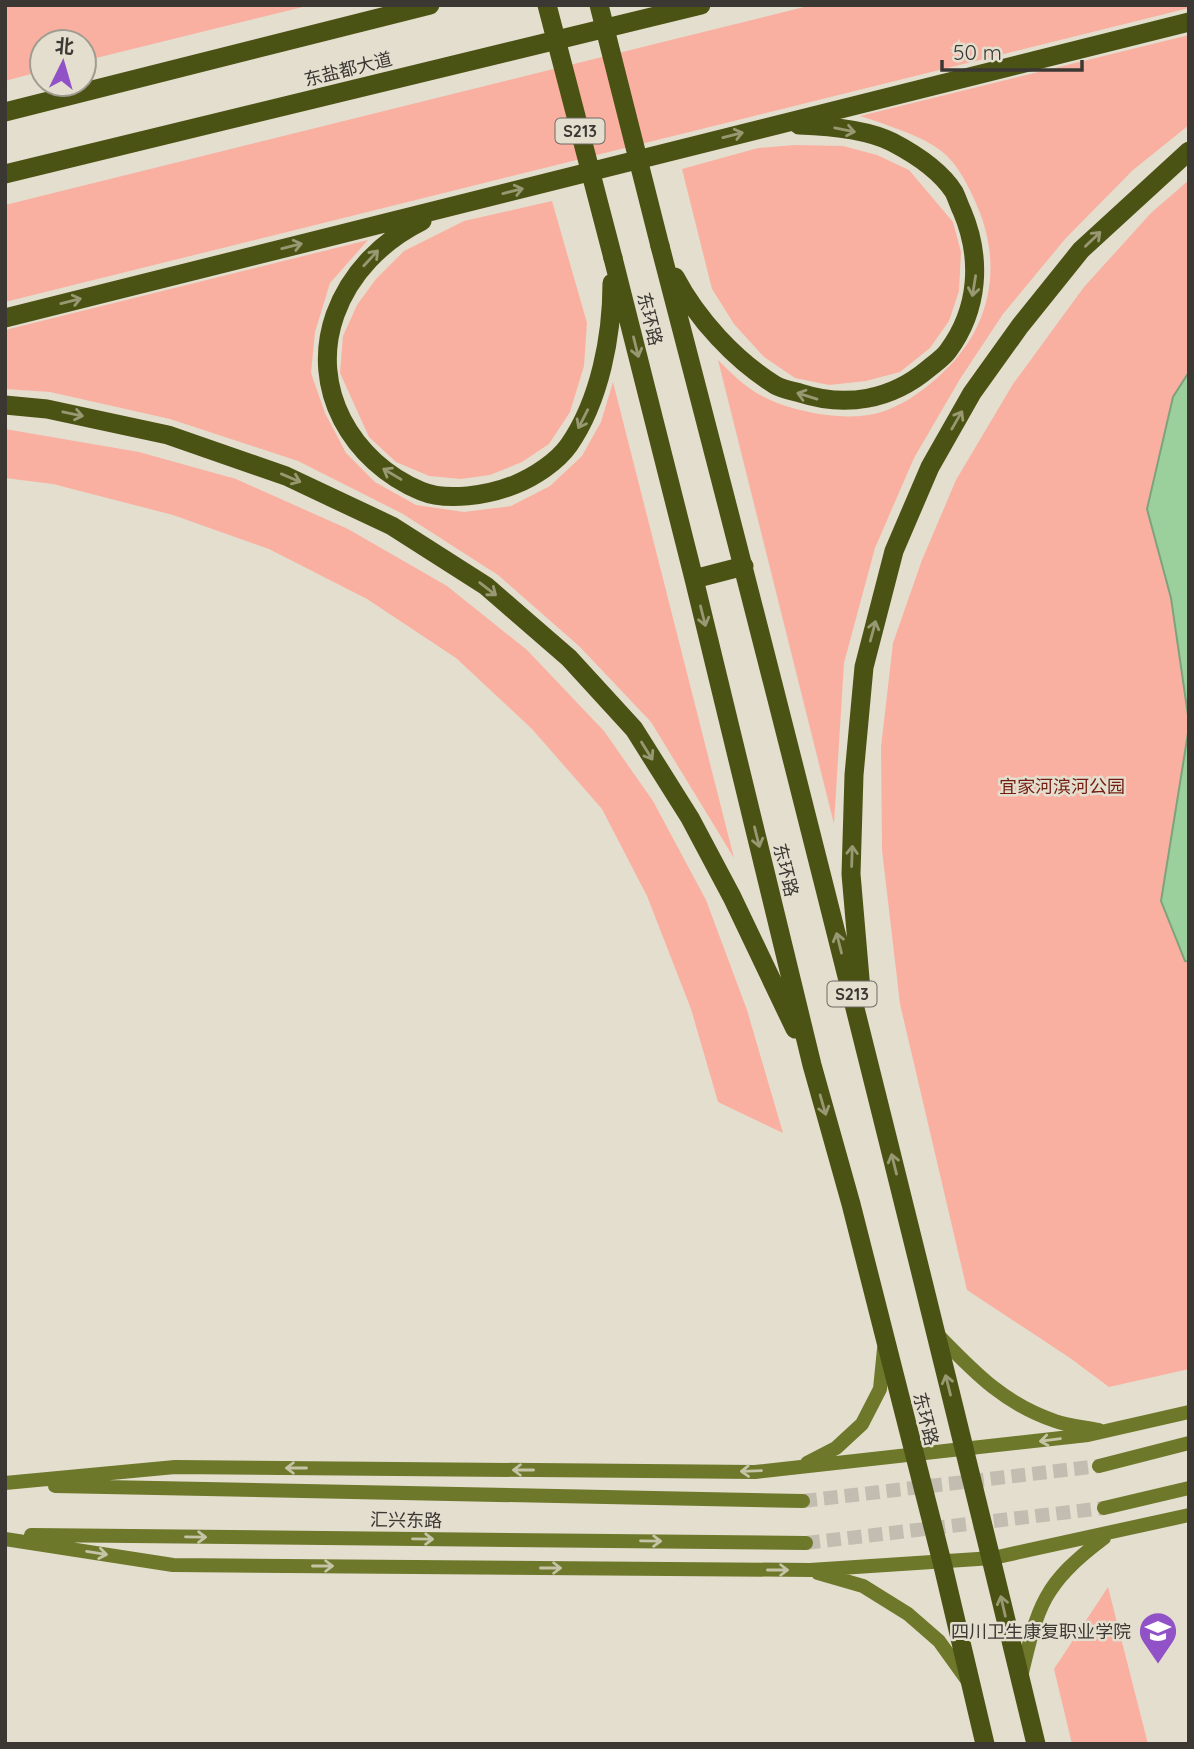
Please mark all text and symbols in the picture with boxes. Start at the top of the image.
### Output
north arrow [28,28,98,98]
scale bar [942,28,1082,72]
text: 北 [54,33,75,59]
text: 50 m [953,39,1002,65]
street label: 东盐都大道 [302,47,394,91]
road number: S213 [556,119,604,144]
one-way arrow [833,124,856,137]
one-way arrow [722,128,744,141]
one-way arrow [501,184,524,197]
one-way arrow [1084,230,1101,247]
one-way arrow [280,239,303,252]
one-way arrow [362,250,379,267]
one-way arrow [967,275,980,297]
street label: 东环路 [632,290,668,348]
one-way arrow [60,294,82,307]
one-way arrow [630,336,643,358]
one-way arrow [796,388,818,401]
one-way arrow [61,408,84,422]
one-way arrow [575,408,589,429]
one-way arrow [950,411,964,431]
one-way arrow [382,467,402,481]
one-way arrow [279,472,301,485]
one-way arrow [479,582,497,597]
one-way arrow [697,604,710,626]
one-way arrow [867,620,880,642]
one-way arrow [641,740,655,760]
park label: 宜家河滨河公园 [999,775,1125,798]
one-way arrow [750,825,764,848]
street label: 东环路 [768,841,804,899]
one-way arrow [845,845,858,868]
one-way arrow [832,932,845,955]
road number: S213 [828,982,876,1006]
one-way arrow [817,1093,830,1116]
one-way arrow [887,1153,900,1176]
one-way arrow [941,1374,954,1397]
street label: 东环路 [908,1390,944,1448]
one-way arrow [1039,1433,1062,1446]
one-way arrow [284,1461,307,1475]
one-way arrow [512,1463,535,1477]
one-way arrow [739,1465,762,1478]
street label: 汇兴东路 [370,1508,442,1532]
one-way arrow [184,1530,207,1544]
one-way arrow [412,1532,435,1546]
one-way arrow [639,1535,662,1548]
one-way arrow [85,1547,108,1560]
one-way arrow [312,1560,335,1573]
one-way arrow [539,1561,562,1575]
one-way arrow [767,1563,790,1577]
one-way arrow [996,1595,1010,1618]
school or university icon: 四川卫生康复职业学院 [1137,1610,1179,1665]
place label: 四川卫生康复职业学院 [951,1620,1131,1643]

